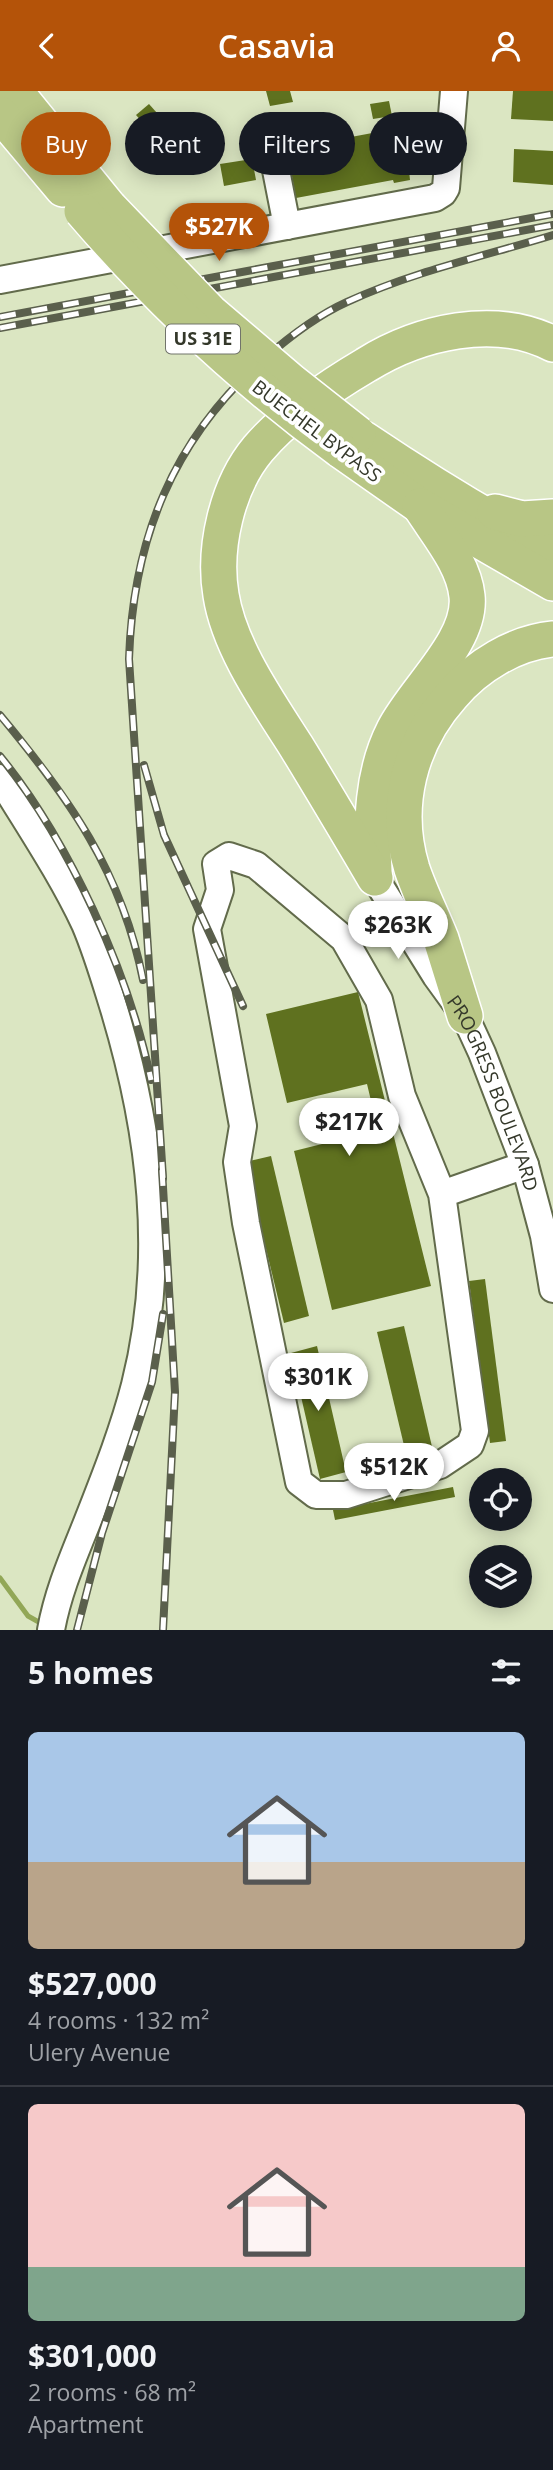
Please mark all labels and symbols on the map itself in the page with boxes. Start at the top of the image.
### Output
pin: $527K [170,204,268,263]
road number: US 31E [166,325,240,353]
street label: BUECHEL BYPASS [247,374,387,488]
pin: $263K [349,901,447,961]
street label: PROGRESS BOULEVARD [441,990,544,1194]
pin: $217K [300,1098,398,1158]
pin: $301K [269,1353,367,1413]
pin: $512K [345,1443,443,1503]

